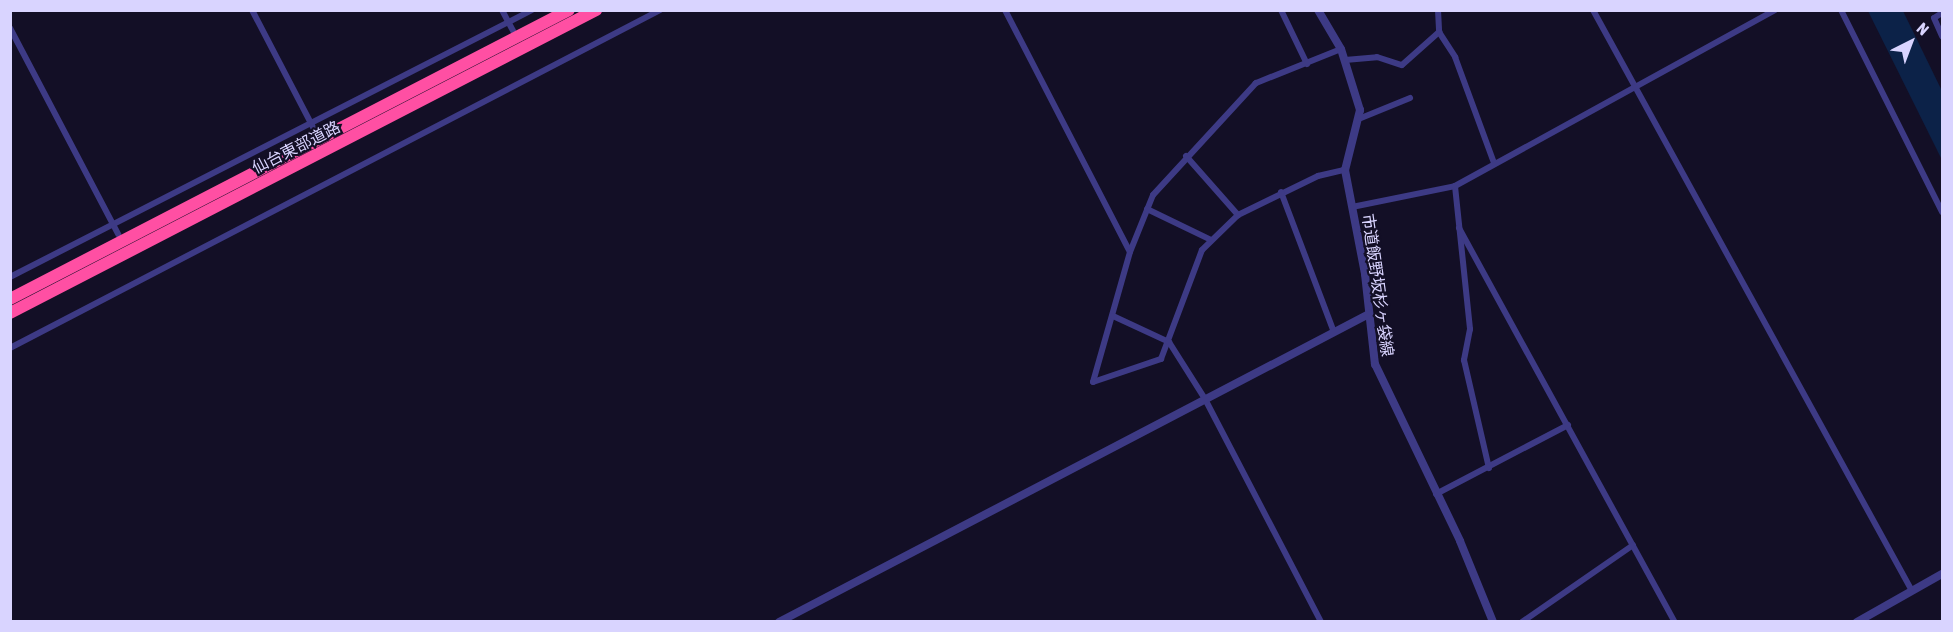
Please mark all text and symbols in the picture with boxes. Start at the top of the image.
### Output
north arrow [1881,12,1941,72]
text: N [1914,19,1933,38]
street label: 仙台東部道路 [249,117,343,177]
street label: 市道飯野坂杉ヶ袋線 [1358,212,1398,358]

